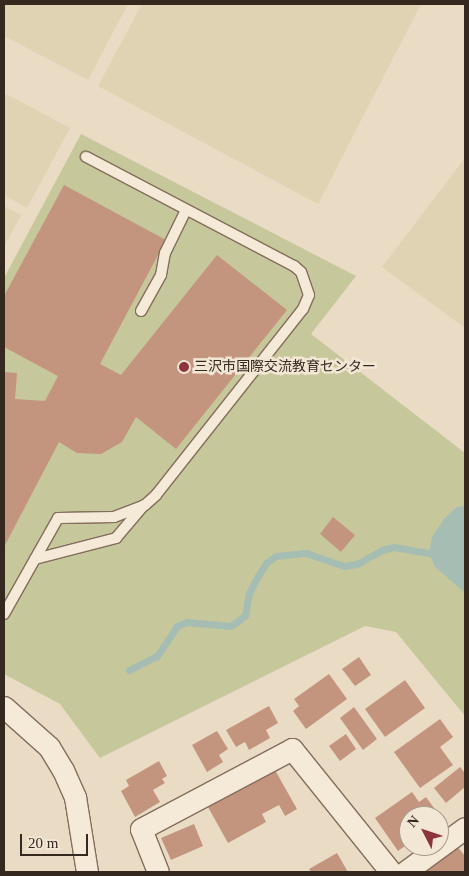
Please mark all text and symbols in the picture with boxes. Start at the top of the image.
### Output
place label: 三沢市国際交流教育センター [194,359,376,375]
marker: 三沢市国際交流教育センター [178,361,190,373]
north arrow [399,806,449,856]
text: N [404,813,422,830]
scale bar [22,824,90,856]
text: 20 m [28,835,58,851]

